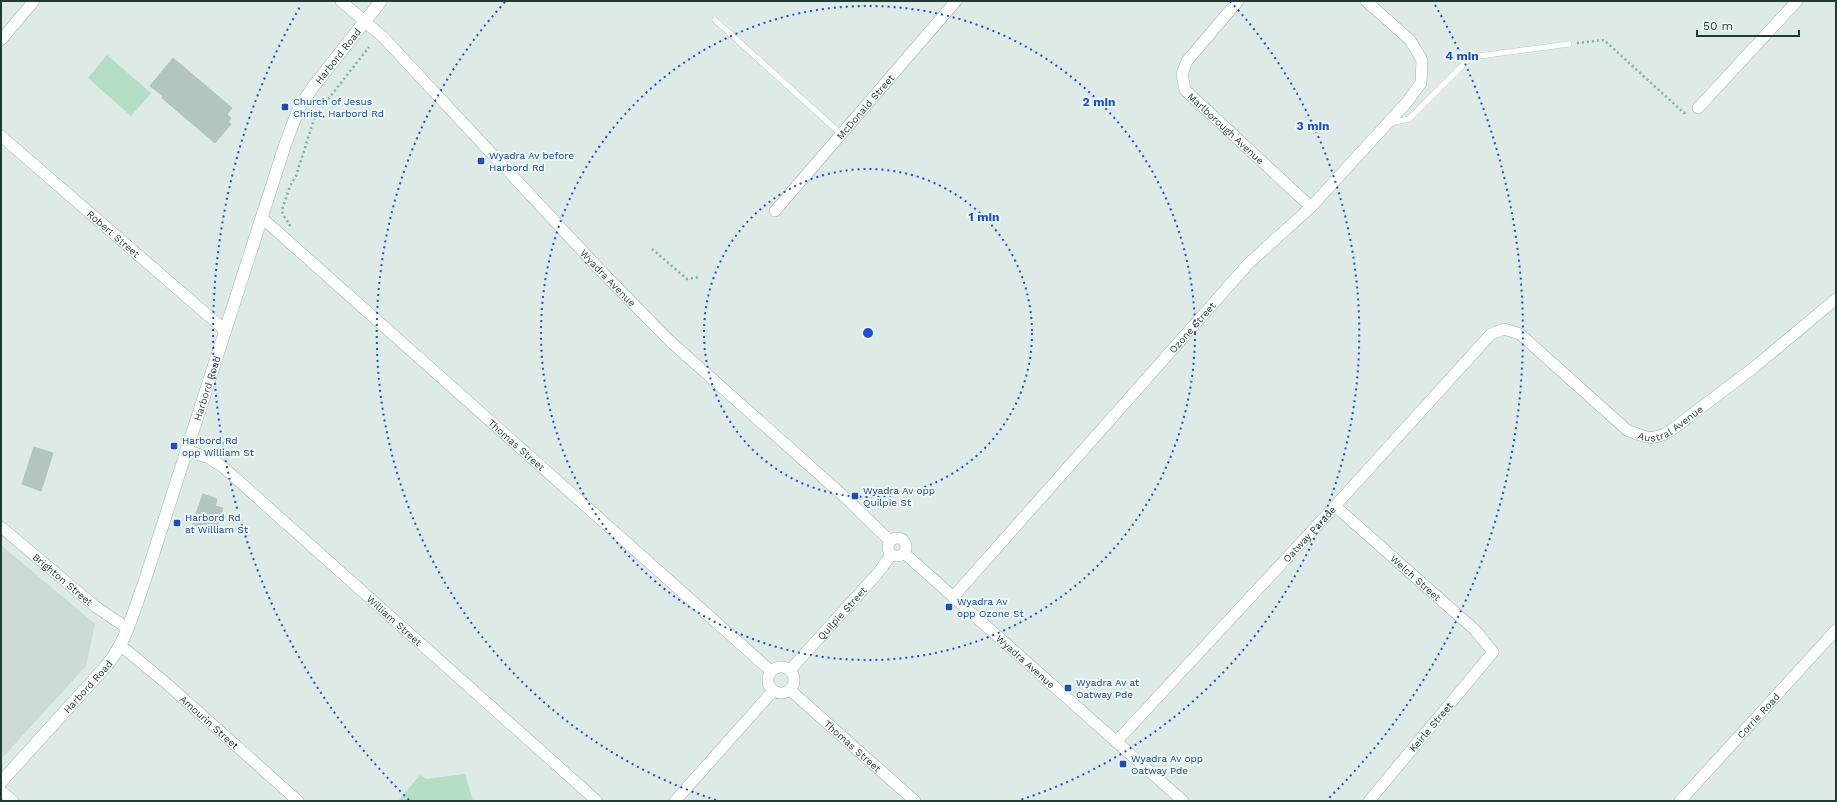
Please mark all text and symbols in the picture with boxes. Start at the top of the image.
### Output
scale bar [1697,12,1799,38]
text: 50 m [1703,19,1733,33]
street label: Harbord Road [312,26,363,86]
text: 4 min [1445,49,1479,63]
street label: McDonald Street [834,71,897,141]
street label: Marlborough Avenue [1186,90,1266,166]
text: 2 min [1083,95,1115,109]
place label: Church of Jesus Christ, Harbord Rd [293,96,384,119]
marker: Church of Jesus Christ, Harbord Rd [280,102,290,112]
text: 3 min [1297,119,1329,133]
place label: Wyadra Av before Harbord Rd [489,150,574,173]
marker: Wyadra Av before Harbord Rd [476,156,486,166]
street label: Robert Street [85,208,143,260]
text: 1 min [969,210,999,224]
street label: Wyadra Avenue [578,247,638,309]
street label: Ozone Street [1167,299,1218,355]
centre of rings [861,326,875,340]
street label: Harbord Road [191,354,222,422]
street label: Austral Avenue [1637,403,1705,443]
street label: Thomas Street [486,417,548,473]
place label: Harbord Rd opp William St [182,435,255,458]
marker: Harbord Rd opp William St [169,441,179,451]
place label: Wyadra Av opp Quilpie St [863,485,935,508]
marker: Wyadra Av opp Quilpie St [850,491,860,501]
street label: Oatway Parade [1280,503,1338,564]
place label: Harbord Rd at William St [185,512,249,535]
marker: Harbord Rd at William St [172,518,182,528]
street label: Brighton Street [31,551,96,608]
street label: Welch Street [1388,552,1444,603]
street label: Quilpie Street [815,584,869,642]
street label: William Street [365,593,425,648]
place label: Wyadra Av opp Ozone St [957,596,1024,619]
marker: Wyadra Av opp Ozone St [944,602,954,612]
street label: Wyadra Avenue [994,632,1057,690]
street label: Harbord Road [61,658,114,715]
place label: Wyadra Av at Oatway Pde [1076,677,1140,700]
marker: Wyadra Av at Oatway Pde [1063,683,1073,693]
street label: Corrie Road [1735,690,1782,740]
street label: Amourin Street [178,693,242,751]
street label: Keirle Street [1407,699,1455,754]
street label: Thomas Street [822,718,884,774]
place label: Wyadra Av opp Oatway Pde [1131,753,1203,776]
marker: Wyadra Av opp Oatway Pde [1118,759,1128,769]

